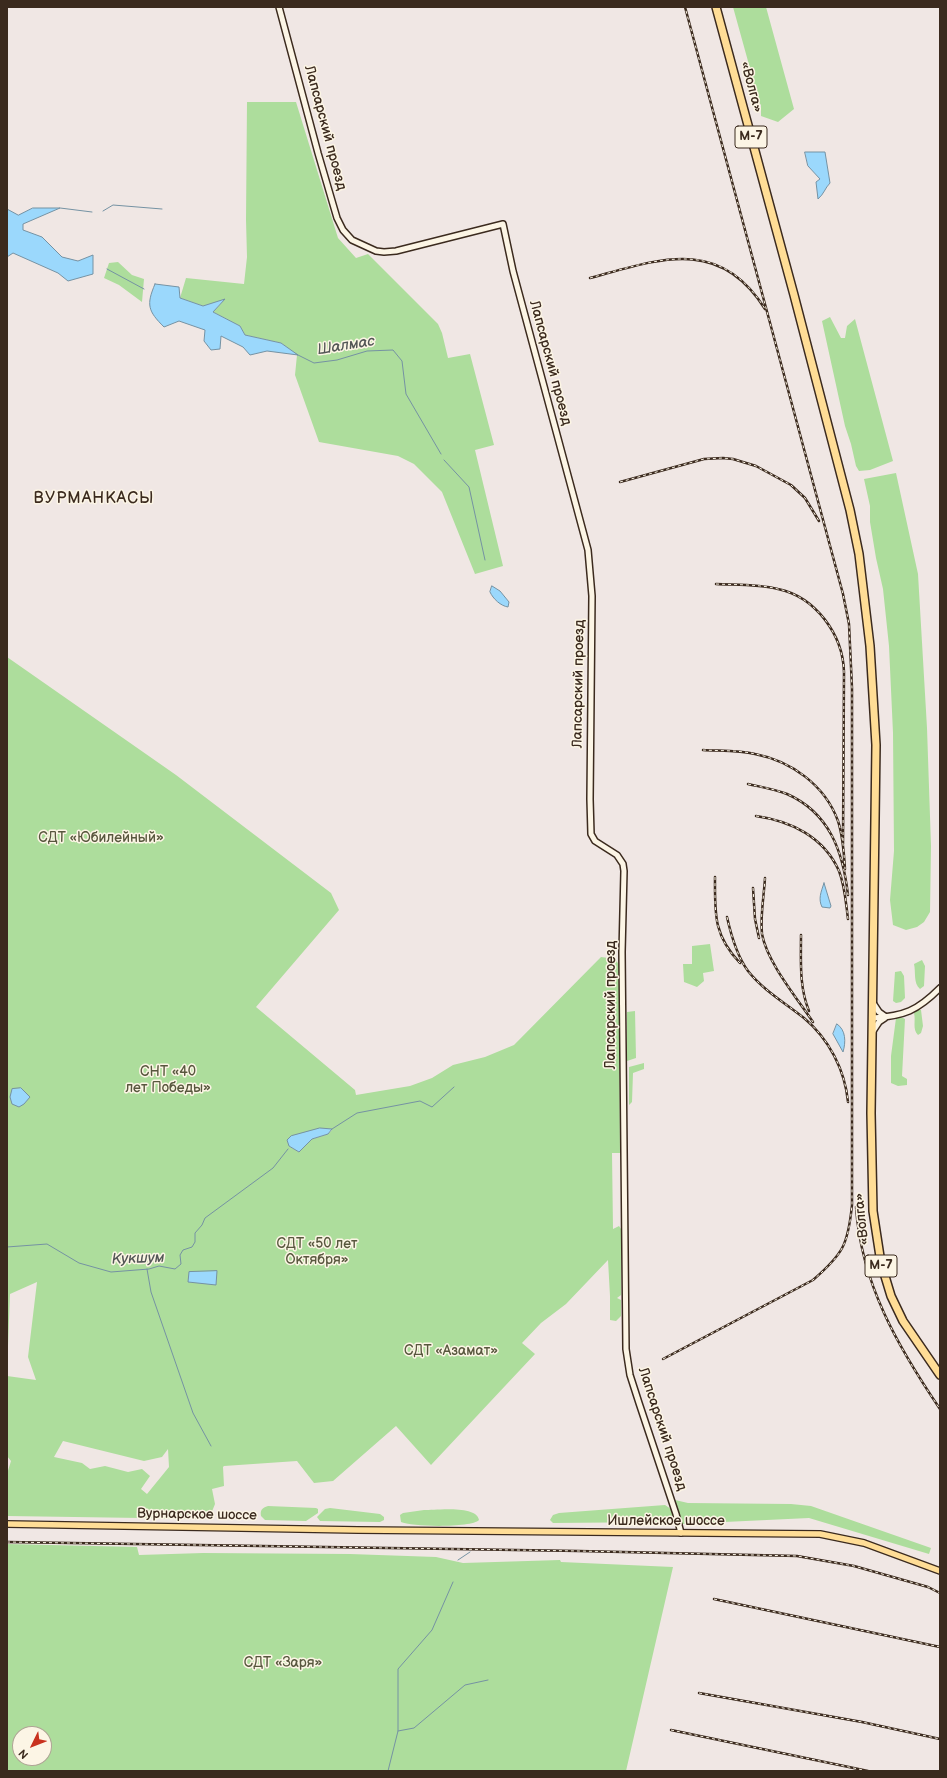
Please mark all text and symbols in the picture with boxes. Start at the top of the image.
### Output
street label: «Волга» [736,59,766,115]
street label: Лапсарский проезд [300,64,350,192]
road number: М-7 [735,126,767,148]
street label: Лапсарский проезд [525,299,575,427]
water label: Шалмас [316,333,376,359]
district label: ВУРМАНКАСЫ [34,489,154,509]
street label: Лапсарский проезд [569,620,589,748]
park label: СДТ «Юбилейный» [38,830,164,846]
street label: Лапсарский проезд [603,941,619,1069]
park label: СНТ «40 лет Победы» [125,1064,211,1096]
street label: «Волга» [851,1192,873,1246]
park label: СДТ «50 лет Октября» [277,1236,357,1268]
water label: Кукшум [111,1249,165,1269]
road number: М-7 [865,1255,897,1277]
park label: СДТ «Азамат» [404,1343,498,1359]
street label: Лапсарский проезд [634,1365,690,1493]
street label: Вурнарское шоссе [137,1506,257,1524]
street label: Ишлейское шоссе [607,1513,725,1529]
park label: СДТ «Заря» [244,1655,322,1671]
north arrow [12,1726,52,1766]
text: N [16,1746,31,1761]

